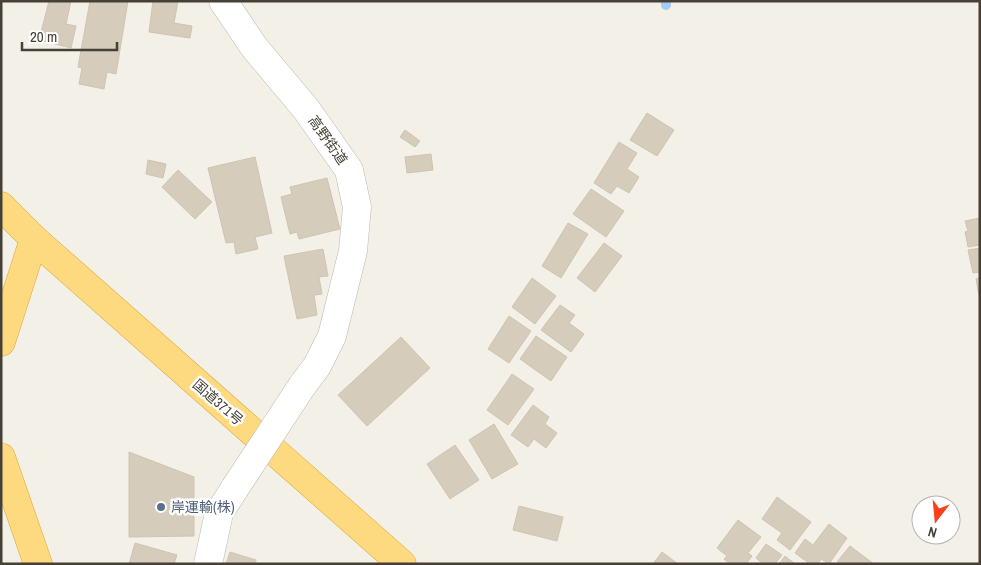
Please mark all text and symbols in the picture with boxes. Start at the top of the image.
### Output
scale bar [22,20,118,52]
text: 20 m [30,26,57,47]
street label: 高野街道 [305,112,351,168]
street label: 国道371号 [189,375,247,429]
north arrow [911,495,961,545]
place label: 岸運輸(株) [171,498,235,516]
marker: 岸運輸(株) [155,501,167,513]
text: N [926,523,939,542]

